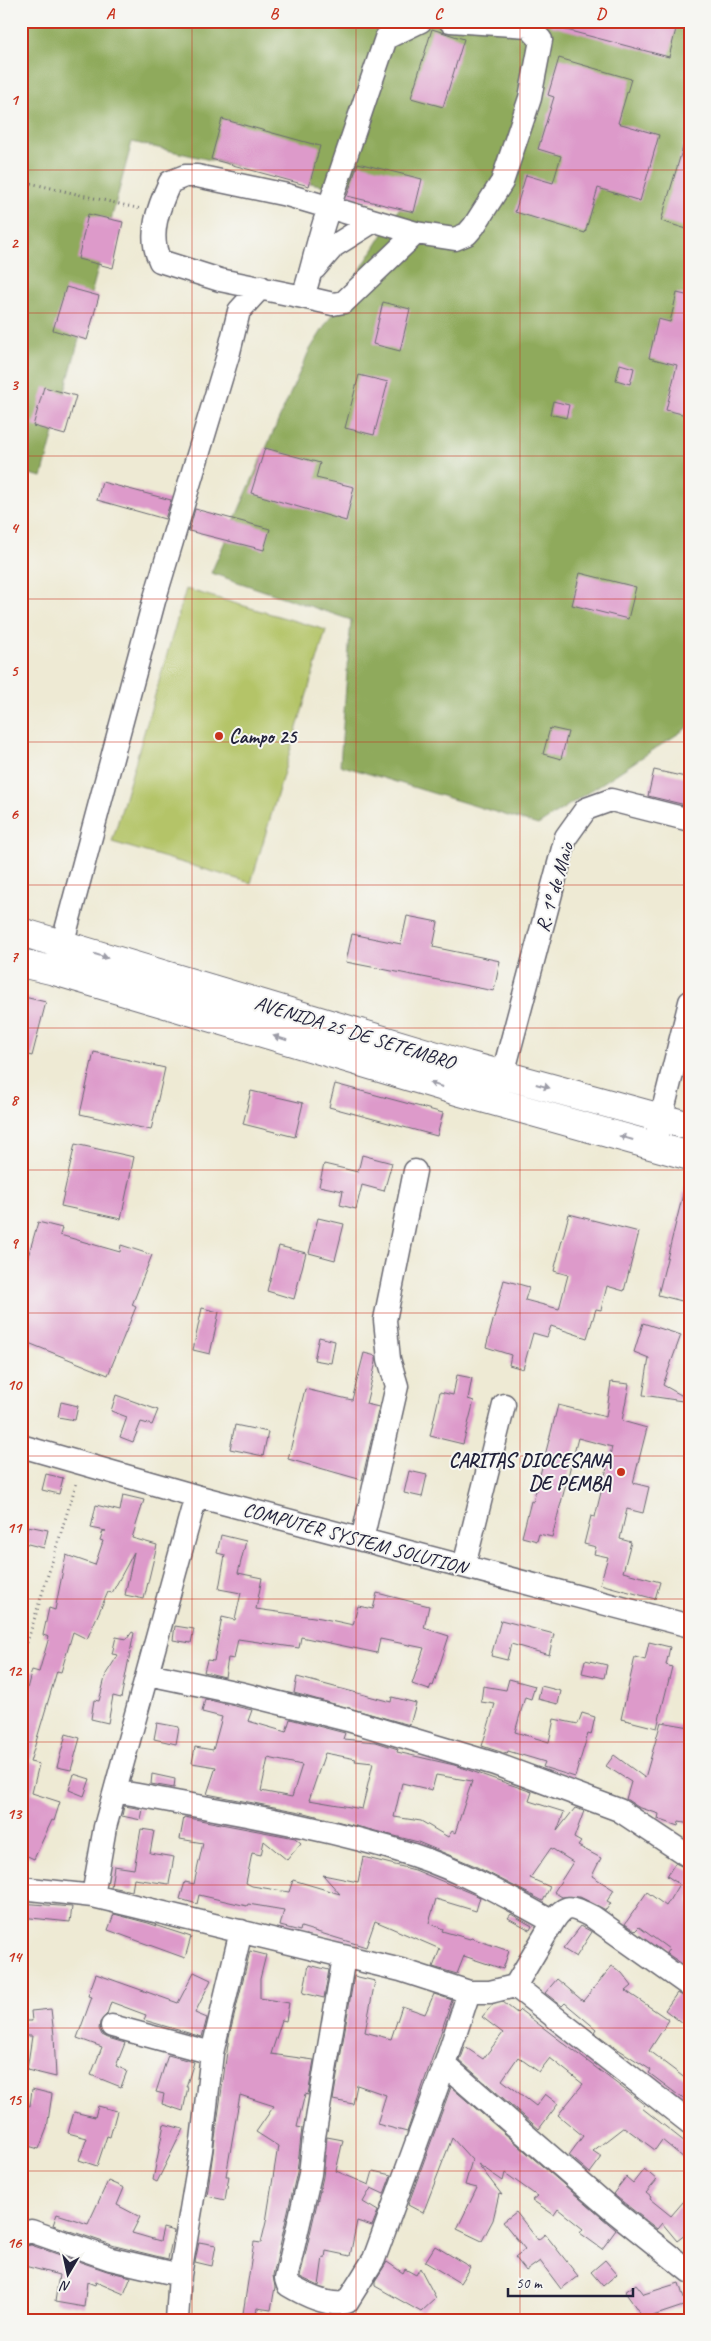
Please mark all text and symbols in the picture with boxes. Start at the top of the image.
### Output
text: A [106,4,116,24]
text: B [270,4,280,24]
text: C [434,4,444,24]
text: D [596,4,607,24]
text: 1 [10,90,19,110]
text: 2 [10,233,19,253]
text: 3 [10,375,19,395]
text: 4 [10,518,19,538]
text: 5 [11,661,20,681]
place label: Campo 25 [229,724,298,749]
marker: Campo 25 [213,730,225,742]
text: 6 [10,804,19,824]
street label: R. 1º de Maio [530,839,579,935]
text: 7 [10,947,19,967]
one-way arrow [94,953,109,961]
street label: AVENIDA 25 DE SETEMBRO [252,990,460,1075]
one-way arrow [272,1034,287,1042]
one-way arrow [428,1080,443,1088]
one-way arrow [535,1082,550,1090]
text: 8 [10,1090,19,1110]
one-way arrow [618,1134,633,1142]
text: 9 [10,1233,19,1253]
text: 10 [7,1375,23,1395]
place label: CARITAS DIOCESANA DE PEMBA [449,1448,612,1496]
marker: CARITAS DIOCESANA DE PEMBA [615,1466,627,1478]
street label: COMPUTER SYSTEM SOLUTION [240,1497,472,1581]
text: 11 [7,1518,23,1538]
text: 12 [7,1661,23,1681]
text: 13 [7,1804,23,1824]
text: 14 [7,1947,23,1967]
text: 15 [7,2090,23,2110]
text: 16 [7,2233,23,2253]
north arrow [42,2248,92,2298]
scale bar [508,2266,634,2298]
text: 50 m [516,2274,543,2293]
text: N [58,2277,72,2295]

